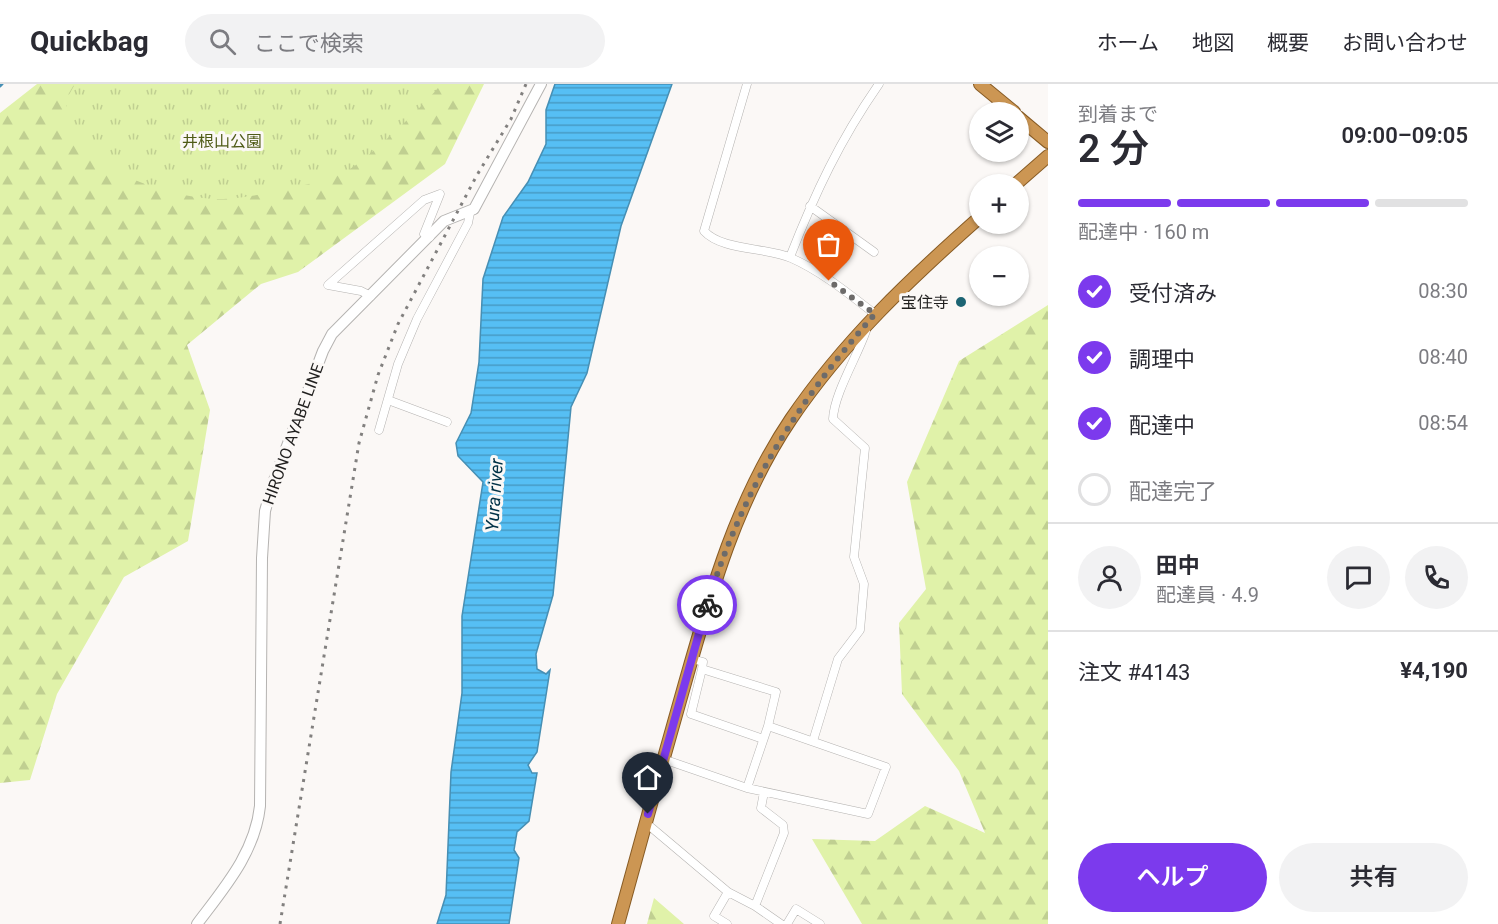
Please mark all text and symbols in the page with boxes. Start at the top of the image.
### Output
search box [185,14,605,68]
text: Quickbag [30,25,149,58]
icon: search [206,25,239,58]
text: ここで検索 [254,31,364,56]
text: ホーム [1097,31,1159,55]
text: 地図 [1192,31,1234,55]
text: 概要 [1267,31,1309,55]
text: お問い合わせ [1342,31,1468,55]
map controls [969,102,1029,306]
button: layers [969,102,1029,162]
text: 到着まで [1078,102,1158,126]
text: 09:00–09:05 [1341,123,1468,148]
text: 2 分 [1078,126,1149,172]
park label: 井根山公園 [182,132,262,151]
button: + [969,174,1029,234]
pin [803,219,854,281]
text: 配達中 · 160 m [1078,220,1209,244]
icon: bag [812,228,845,261]
button: − [969,246,1029,306]
icon: check [1078,275,1111,308]
text: 08:30 [1418,279,1468,303]
text: 受付済み [1129,281,1217,306]
place label: 宝住寺 [901,293,949,312]
marker: 宝住寺 [954,295,968,309]
icon: check [1078,341,1111,374]
text: 08:40 [1418,345,1468,369]
text: 調理中 [1129,347,1195,372]
street label: HIRONO AYABE LINE [259,361,327,507]
icon: check [1078,407,1111,440]
text: 08:54 [1418,411,1468,435]
text: 配達中 [1129,413,1195,438]
water label: Yura river [481,457,507,532]
text: 配達完了 [1129,479,1217,504]
button: person [1078,546,1141,609]
button: chat [1327,546,1390,609]
button: phone [1405,546,1468,609]
text: 田中 [1156,553,1200,578]
courier [677,575,737,635]
text: 配達員 · 4.9 [1156,583,1259,607]
icon: bike [691,589,724,622]
text: ¥4,190 [1400,658,1468,683]
text: 注文 #4143 [1078,660,1190,685]
pin [622,752,673,814]
icon: home [631,761,664,794]
button: ヘルプ [1078,843,1267,912]
button: 共有 [1279,843,1468,912]

